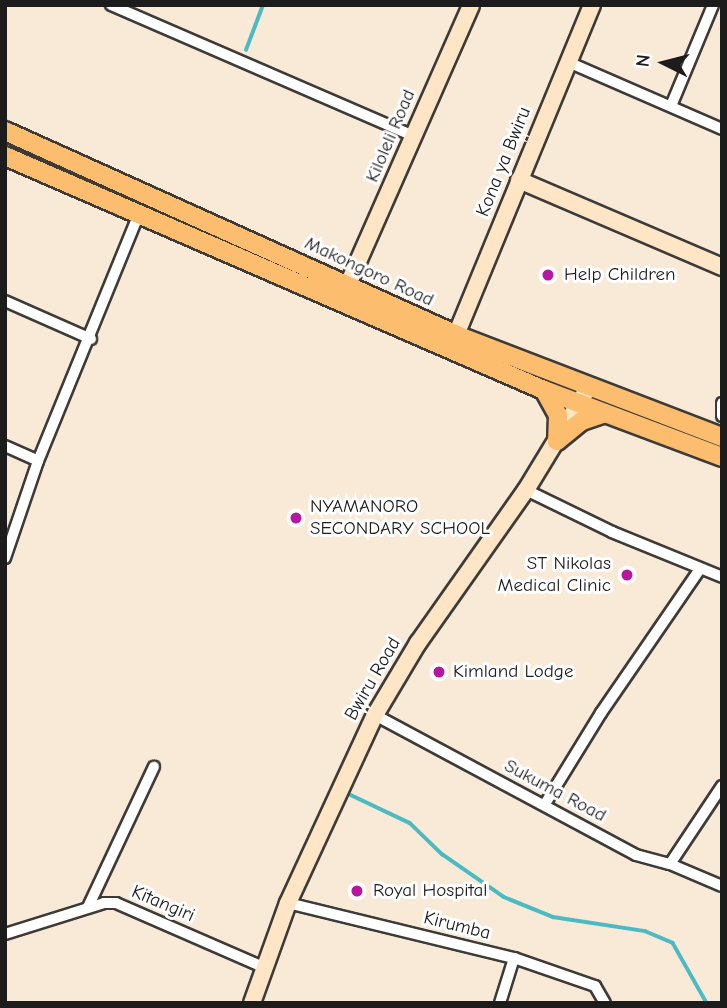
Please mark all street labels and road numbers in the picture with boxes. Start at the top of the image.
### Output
street label: Kiloleli Road [361,86,421,186]
street label: Kona ya Bwiru [472,104,536,220]
street label: Makongoro Road [301,232,437,312]
street label: Bwiru Road [340,633,406,725]
street label: Sukuma Road [500,755,610,827]
street label: Kitangiri [128,881,198,927]
street label: Kirumba [421,907,493,945]

